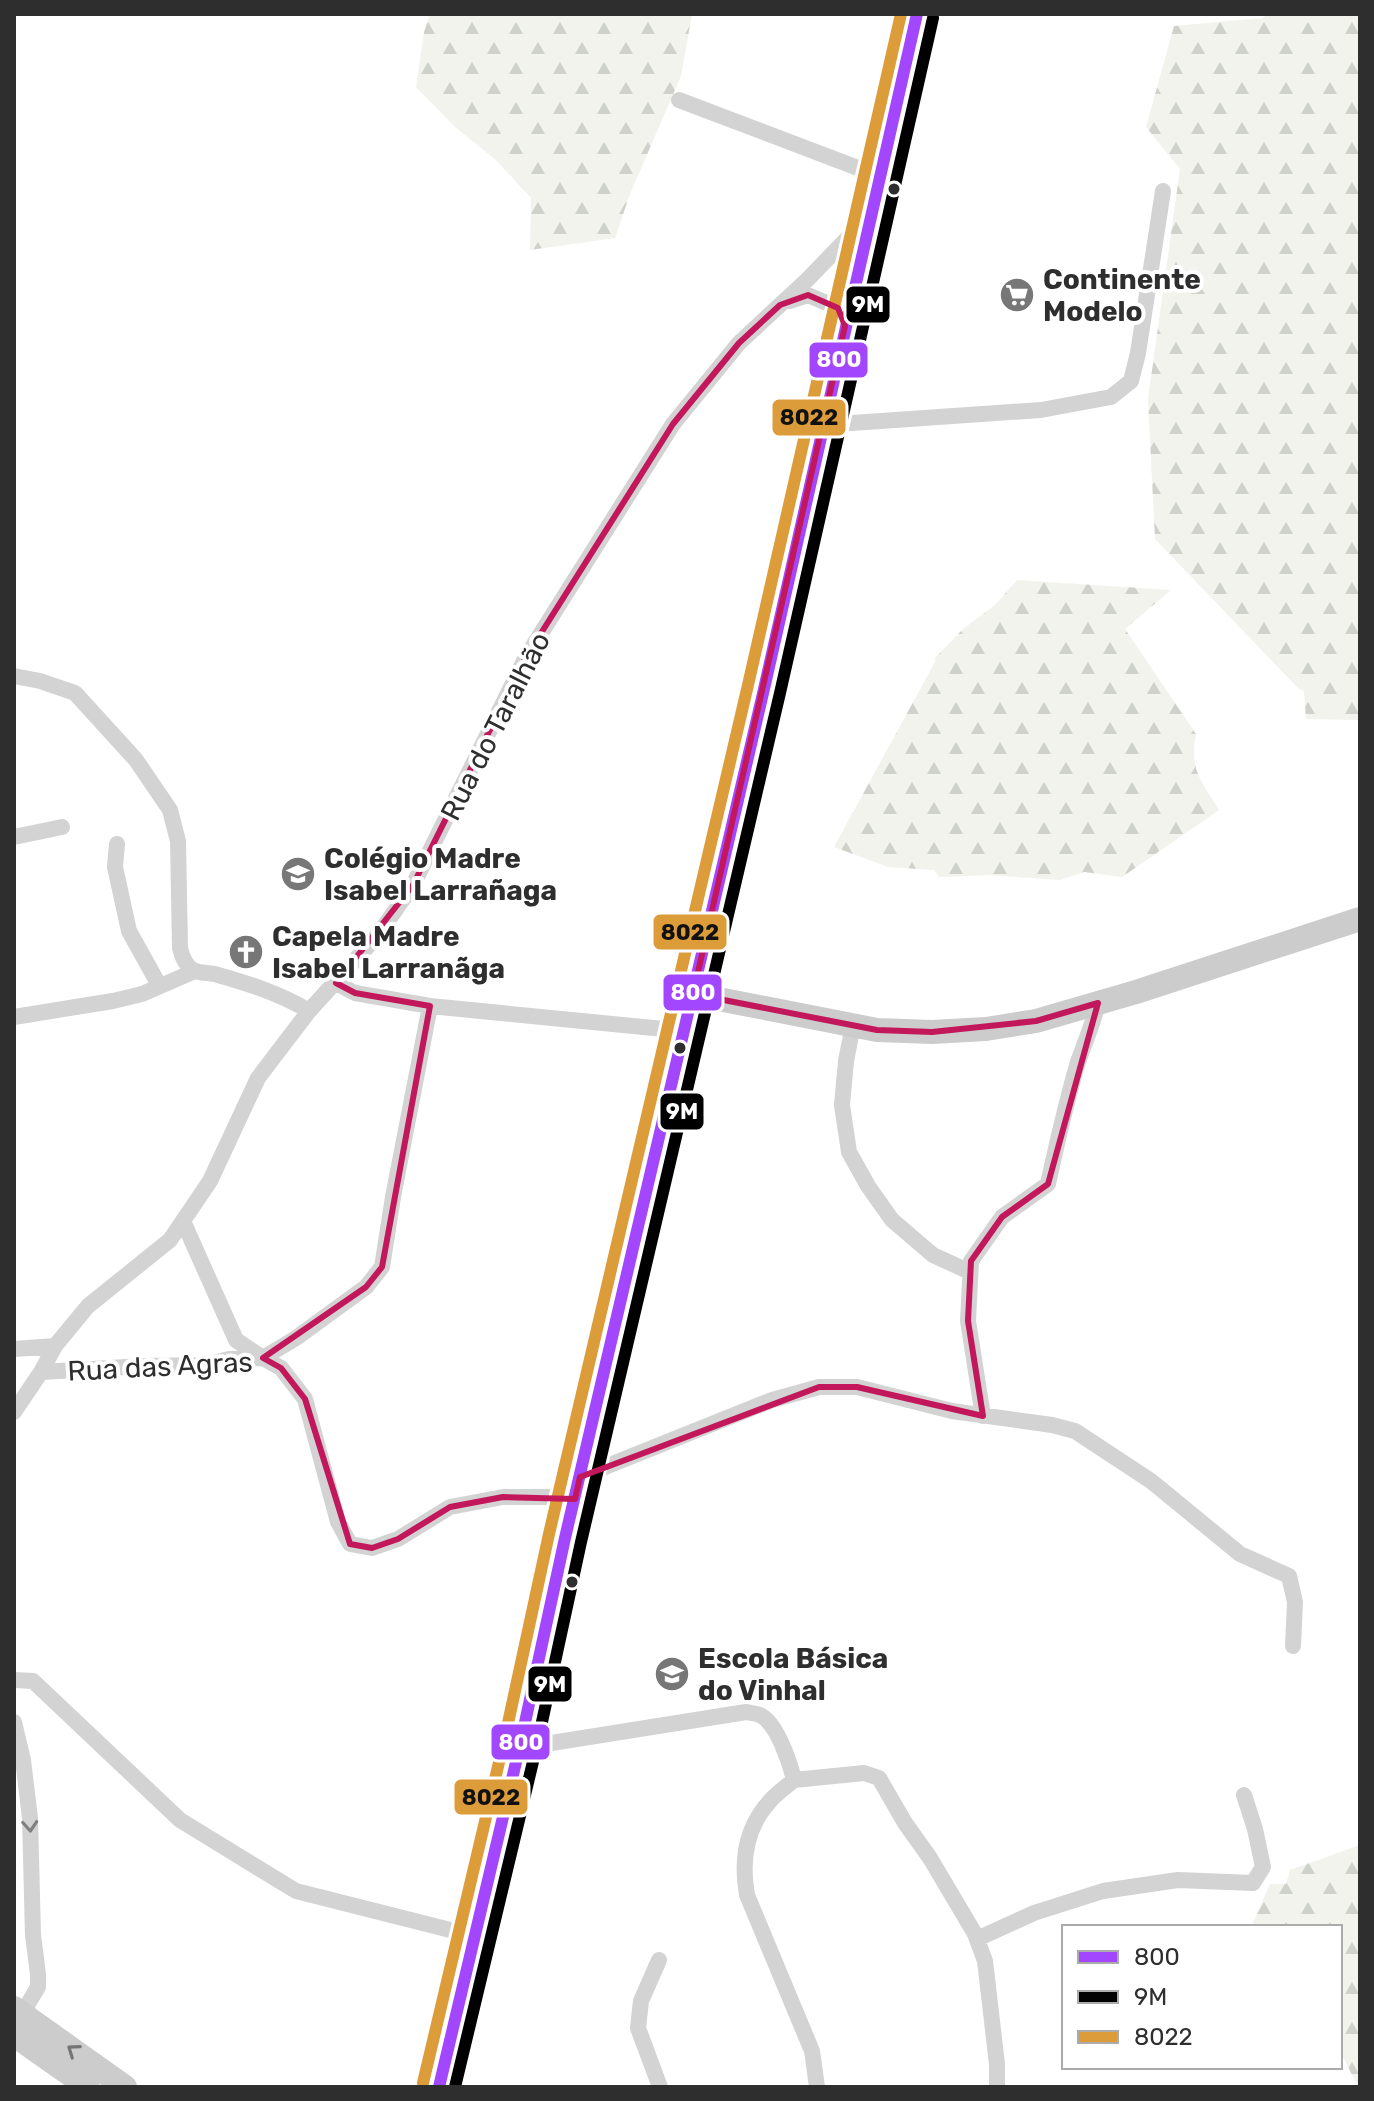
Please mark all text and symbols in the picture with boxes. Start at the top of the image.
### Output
unlabelled marker [886,181,902,197]
place label: Continente Modelo [1043,263,1201,328]
supermarket icon: Continente Modelo [998,276,1036,314]
line badge: 9M [845,285,891,324]
text: 9M [852,291,884,318]
line badge: 800 [808,341,869,379]
text: 800 [817,346,861,373]
line badge: 8022 [771,398,847,437]
text: 8022 [780,404,838,431]
street label: Rua do Taralhão [434,627,557,826]
place label: Colégio Madre Isabel Larrañaga [324,842,557,907]
school or university icon: Colégio Madre Isabel Larrañaga [279,855,317,893]
line badge: 8022 [652,913,728,951]
text: 8022 [661,919,719,946]
place label: Capela Madre Isabel Larranãga [272,920,505,985]
church icon: Capela Madre Isabel Larranãga [227,933,265,971]
line badge: 800 [662,973,723,1012]
text: 800 [671,979,715,1006]
unlabelled marker [672,1040,688,1056]
line badge: 9M [659,1092,705,1131]
text: 9M [666,1098,698,1125]
street label: Rua das Agras [67,1345,254,1388]
unlabelled marker [564,1574,580,1590]
place label: Escola Básica do Vinhal [698,1642,888,1707]
school or university icon: Escola Básica do Vinhal [653,1655,691,1693]
line badge: 9M [527,1665,573,1703]
text: 9M [534,1671,566,1698]
line badge: 800 [490,1723,551,1761]
text: 800 [499,1729,543,1756]
line badge: 8022 [453,1778,529,1816]
text: 8022 [462,1784,520,1811]
one-way arrow [21,1820,38,1833]
legend [1062,1925,1342,2069]
text: 800 [1134,1943,1180,1971]
text: 9M [1134,1983,1167,2011]
text: 8022 [1134,2023,1193,2051]
one-way arrow [68,2045,82,2060]

